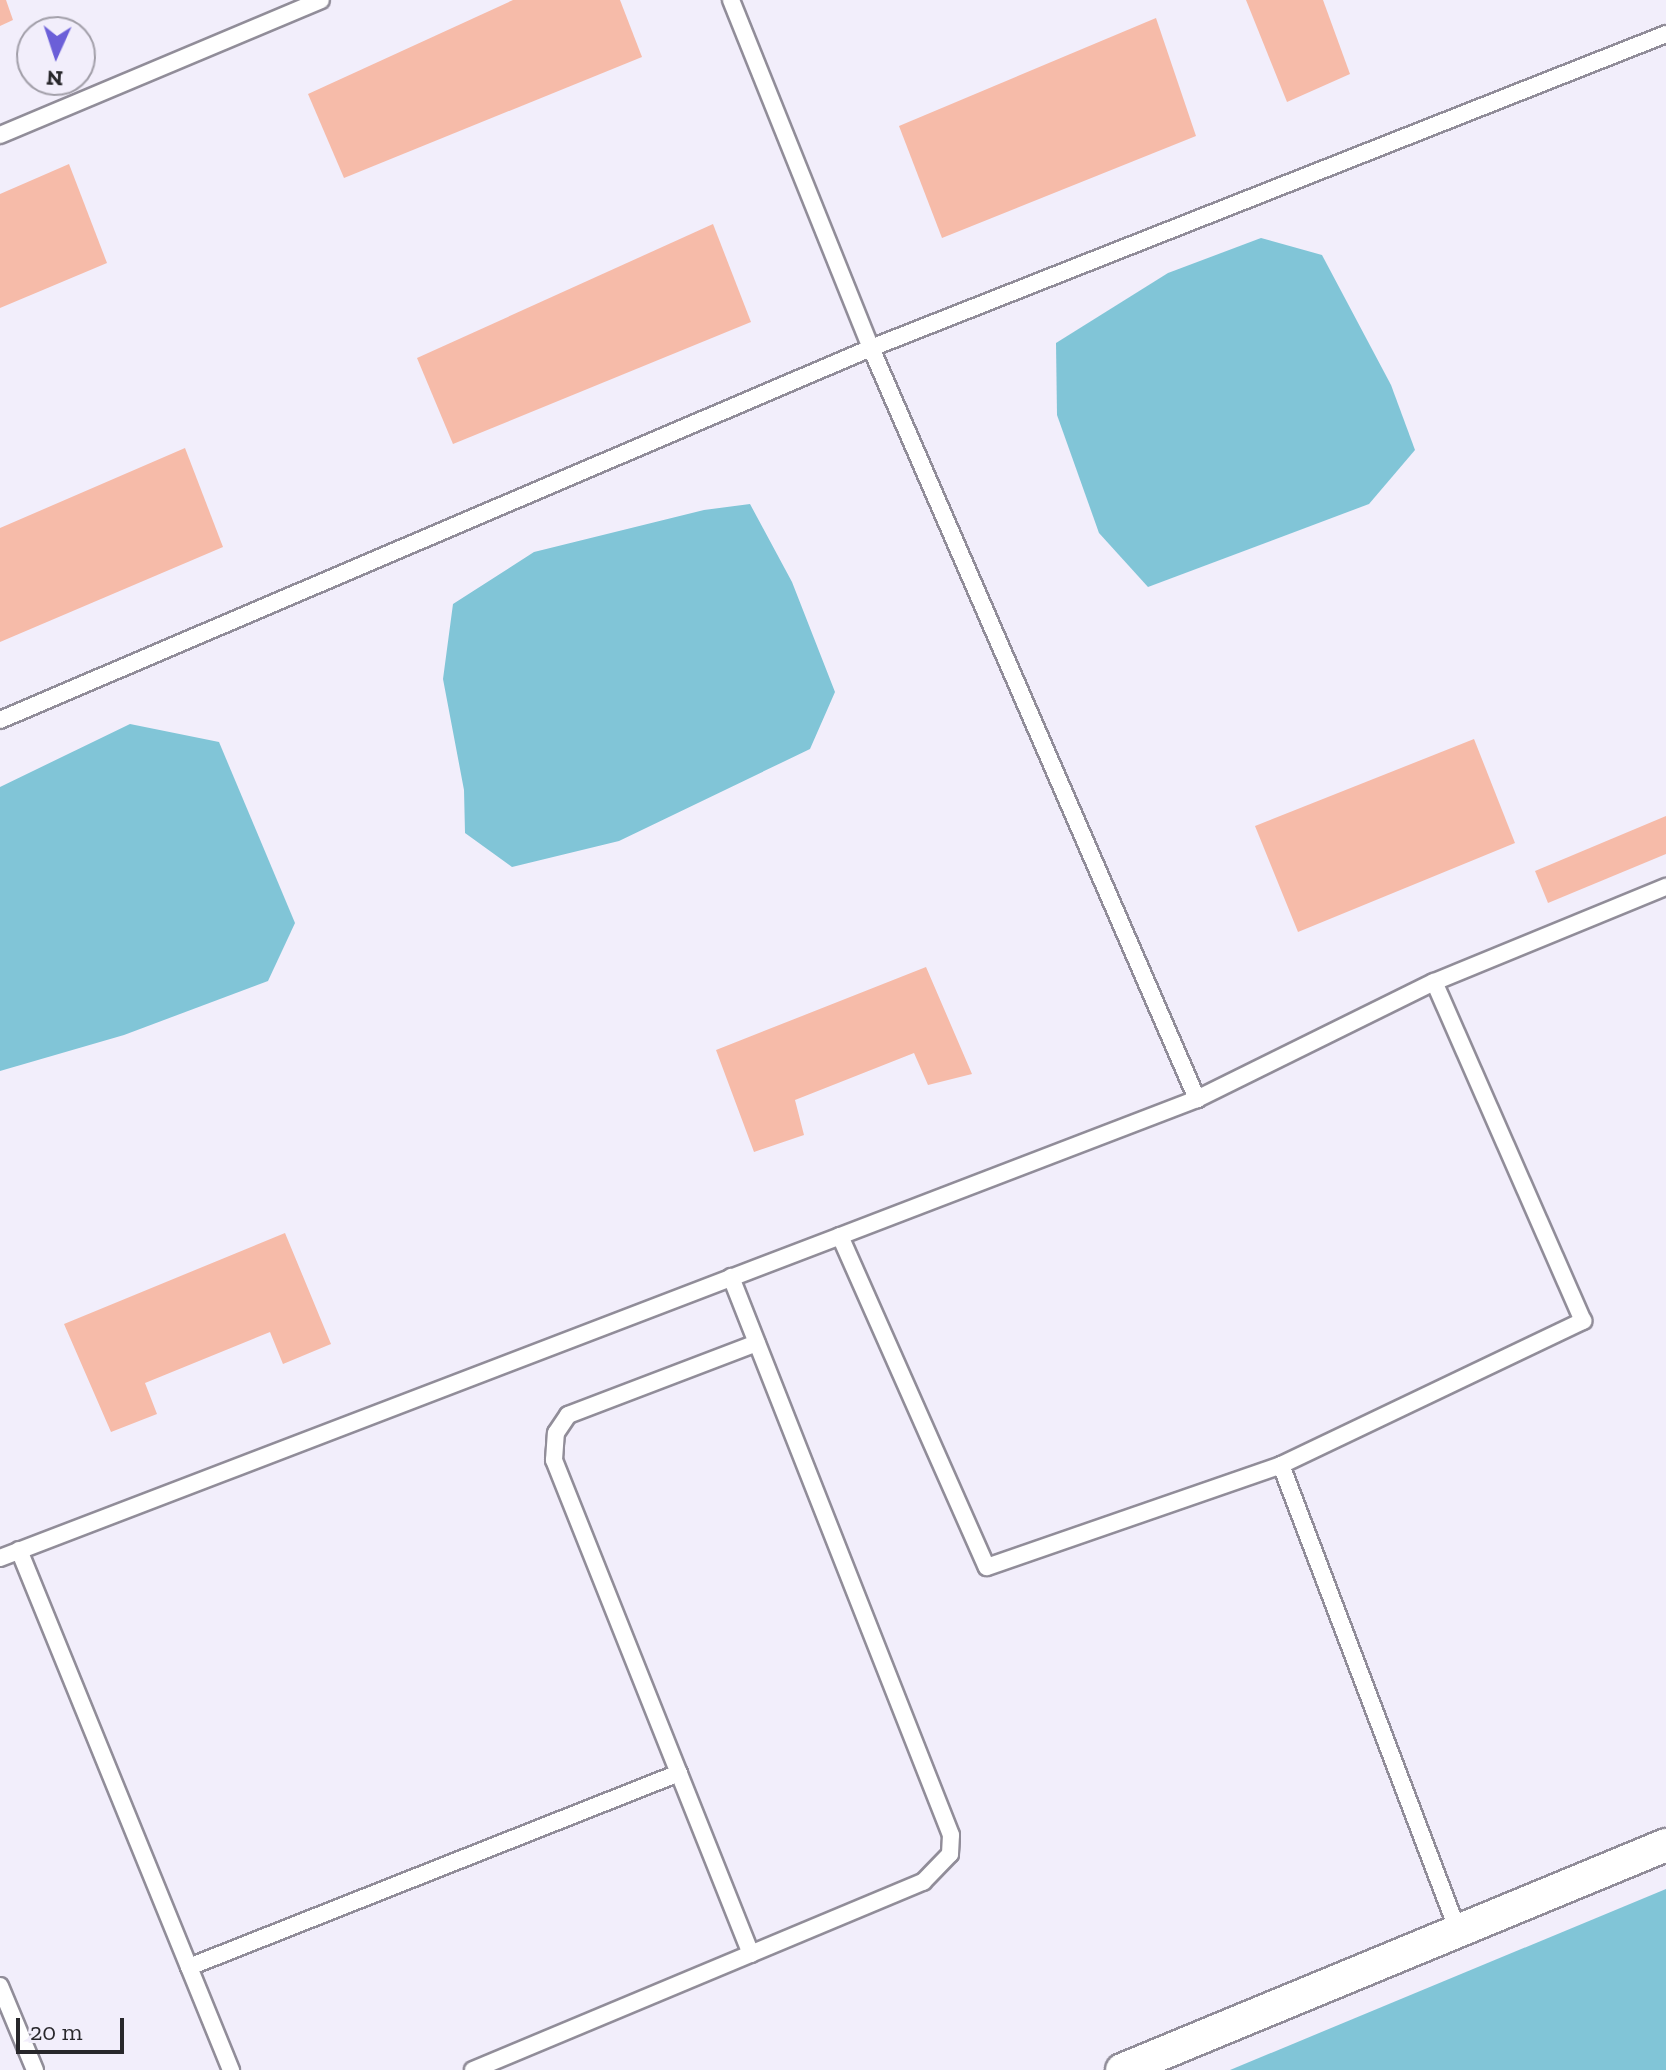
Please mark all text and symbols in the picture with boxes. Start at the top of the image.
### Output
north arrow [16,16,96,96]
text: N [46,65,64,92]
scale bar [20,2002,128,2052]
text: 20 m [30,2017,82,2046]

